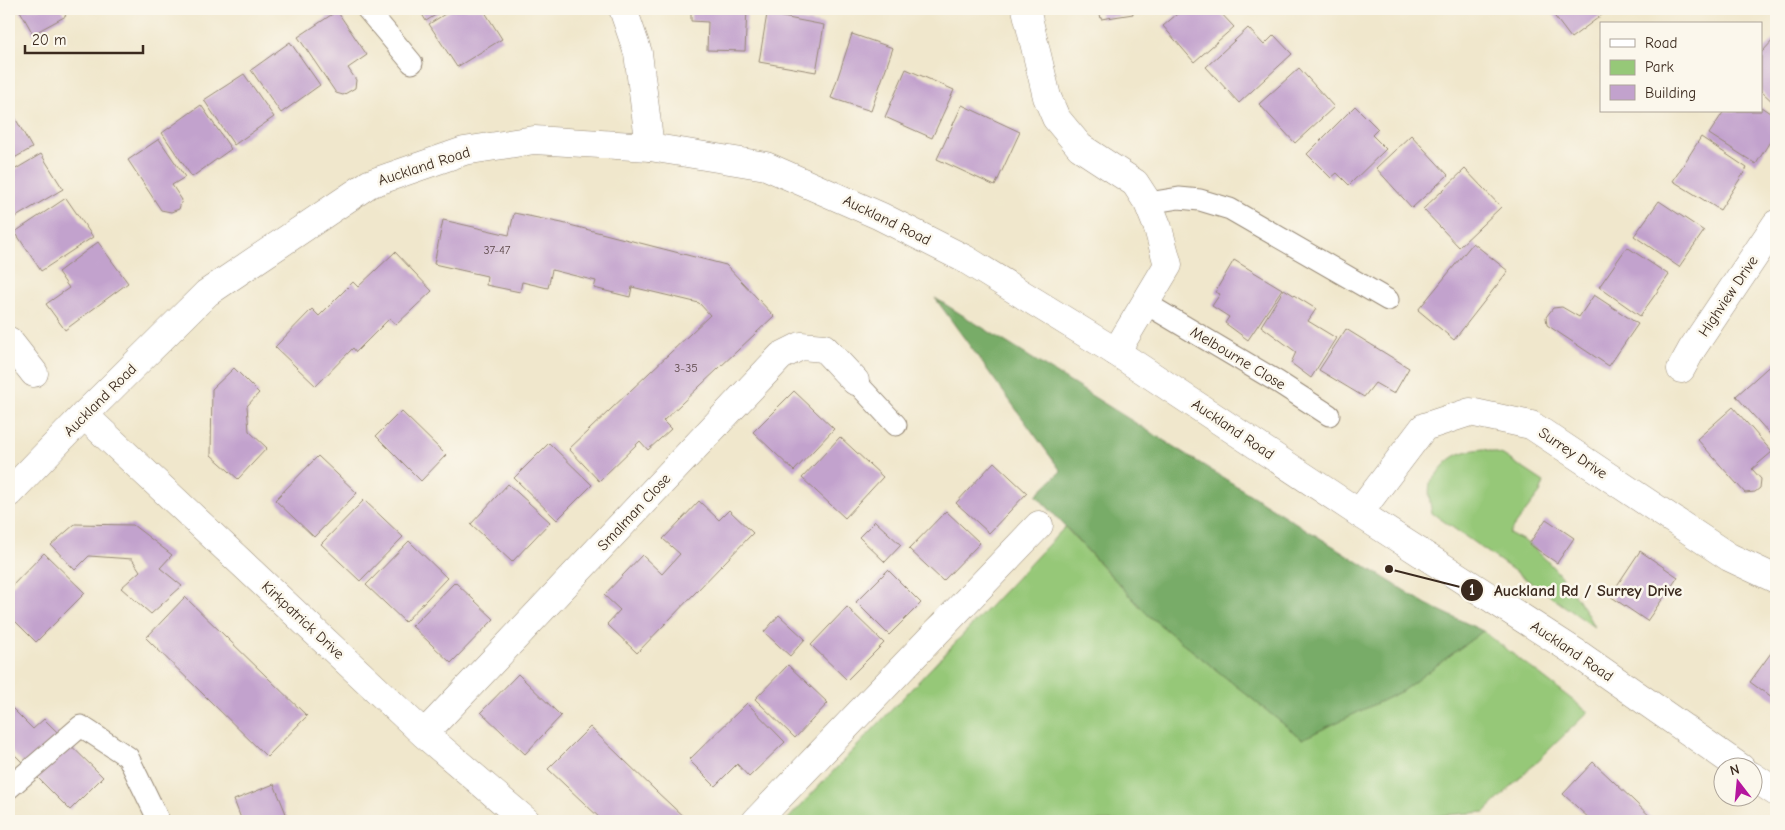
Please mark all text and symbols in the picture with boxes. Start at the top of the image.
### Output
scale bar [25,22,142,54]
legend [1600,22,1762,112]
text: 20 m [32,31,66,49]
text: Road [1645,34,1677,52]
text: Park [1645,58,1674,76]
text: Building [1645,84,1696,102]
street label: Auckland Road [376,143,472,189]
street label: Auckland Road [840,191,934,249]
house number: 37-47 [483,243,511,257]
street label: Highview Drive [1694,252,1762,340]
street label: Melbourne Close [1187,323,1289,394]
street label: Auckland Road [60,360,140,440]
house number: 3-35 [674,361,698,375]
street label: Auckland Road [1188,395,1278,463]
street label: Surrey Drive [1535,423,1611,483]
street label: Smalman Close [594,469,675,554]
callout: Auckland Rd / Surrey Drive [1459,574,1692,605]
street label: Kirkpatrick Drive [258,577,348,663]
text: 1 [1469,581,1475,599]
text: Auckland Rd / Surrey Drive [1494,582,1682,600]
street label: Auckland Road [1527,617,1617,685]
north arrow [1712,758,1762,808]
text: N [1728,761,1741,779]

